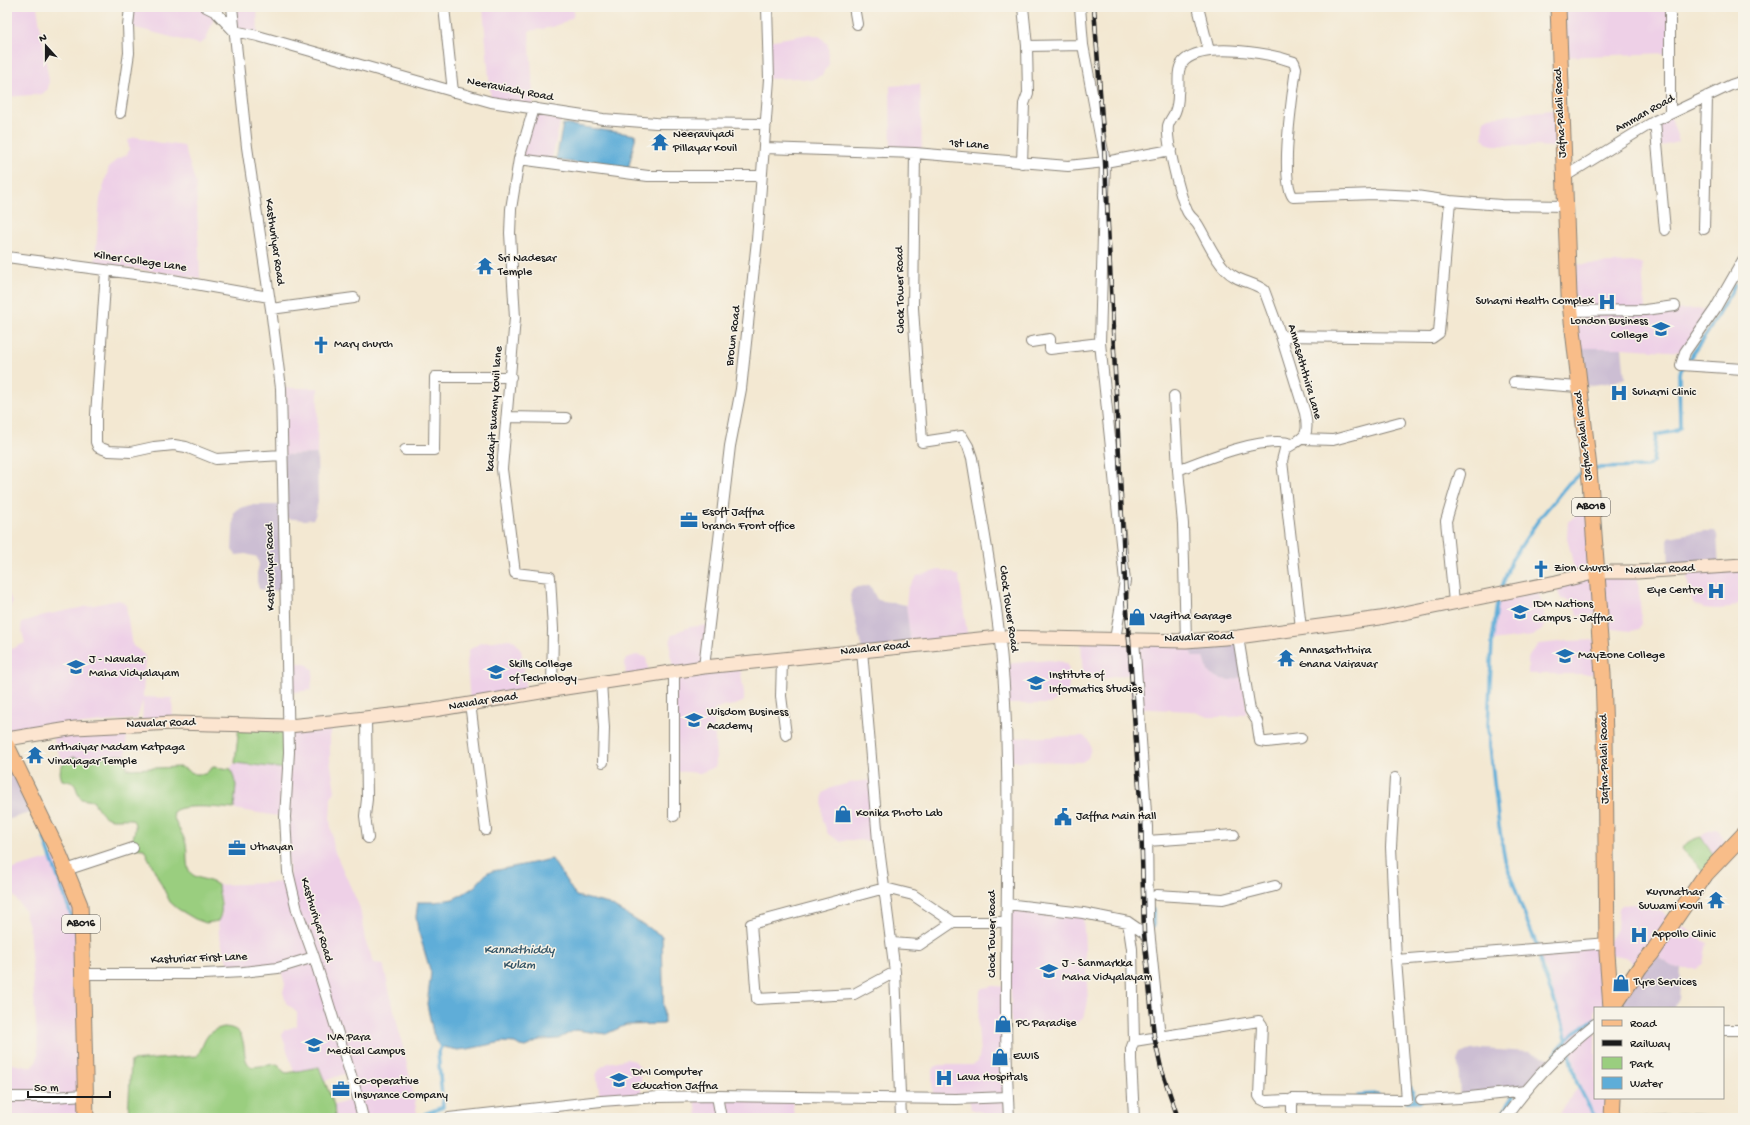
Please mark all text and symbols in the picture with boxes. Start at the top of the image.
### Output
north arrow [26,26,66,66]
text: N [38,32,49,45]
street label: Jafna-Palali Road [1552,67,1570,158]
street label: Neeraviady Road [466,75,555,105]
street label: Amman Road [1613,92,1678,136]
place label: Neeraviyadi Pillayar Kovil [672,128,738,156]
temple icon: Neeraviyadi Pillayar Kovil [650,132,670,152]
street label: 1st Lane [947,136,990,154]
street label: Kasthuriyar Road [261,198,287,287]
street label: Clock Tower Road [893,245,909,334]
street label: Kilner College Lane [93,249,188,276]
place label: Sri Nadesar Temple [497,252,558,280]
temple icon: Sri Nadesar Temple [475,256,495,276]
hospital icon: Suharni Health Complex [1597,292,1617,312]
place label: Suharni Health Complex [1475,295,1595,309]
street label: Brown Road [723,304,745,368]
place label: London Business College [1570,315,1649,343]
school or university icon: London Business College [1651,319,1671,339]
street label: Annasaththira Lane [1284,323,1324,422]
church icon: Mary church [311,335,331,355]
place label: Mary church [334,338,393,352]
street label: kadayit swamy kovil lane [484,345,506,472]
hospital icon: Suharni Clinic [1609,383,1629,403]
place label: Suharni Clinic [1632,386,1697,400]
street label: Jafna-Palali Road [1571,390,1596,481]
road number: AB018 [1572,498,1610,516]
place label: Esoft Jaffna branch Front office [702,506,796,534]
office icon: Esoft Jaffna branch Front office [679,510,699,530]
street label: Kasthuriyar Road [263,522,279,611]
church icon: Zion Church [1531,559,1551,579]
place label: Zion Church [1554,562,1613,576]
street label: Navalar Road [1625,562,1696,578]
street label: Clock Tower Road [995,565,1021,654]
hospital icon: Eye Centre [1706,581,1726,601]
place label: Eye Centre [1647,584,1704,598]
place label: IDM Nations Campus - Jaffna [1533,598,1613,626]
school or university icon: IDM Nations Campus - Jaffna [1510,602,1530,622]
shop icon: Vagitha Garage [1127,607,1147,627]
place label: Vagitha Garage [1149,610,1233,624]
street label: Navalar Road [1164,630,1235,646]
street label: Navalar Road [840,638,911,660]
place label: Annasaththira Gnana Vairavar [1299,644,1379,672]
school or university icon: MayZone College [1555,646,1575,666]
temple icon: Annasaththira Gnana Vairavar [1276,648,1296,668]
place label: MayZone College [1578,649,1666,663]
place label: J - Navalar Maha Vidyalayam [89,653,180,681]
school or university icon: J - Navalar Maha Vidyalayam [66,657,86,677]
place label: Skills College of Technology [509,658,577,686]
school or university icon: Skills College of Technology [486,662,506,682]
place label: Institute of Informatics Studies [1049,669,1143,697]
school or university icon: Institute of Informatics Studies [1026,673,1046,693]
street label: Navalar Road [448,690,519,714]
place label: Wisdom Business Academy [707,706,789,734]
school or university icon: Wisdom Business Academy [684,710,704,730]
street label: Jafna-Palali Road [1597,713,1613,804]
street label: Navalar Road [126,716,197,732]
place label: anthaiyar Madam Katpaga Vinayagar Temple [47,741,185,769]
temple icon: anthaiyar Madam Katpaga Vinayagar Temple [25,745,45,765]
shop icon: Konika Photo Lab [833,804,853,824]
place label: Konika Photo Lab [856,807,943,821]
public building icon: Jaffna Main Hall [1053,807,1073,827]
place label: Jaffna Main Hall [1076,810,1157,824]
office icon: Uthayan [227,838,247,858]
place label: Uthayan [250,841,294,855]
street label: Kasthuriyar Road [297,876,336,965]
place label: Kurunathar Suwami Kovil [1639,886,1705,914]
street label: Clock Tower Road [986,889,1000,978]
temple icon: Kurunathar Suwami Kovil [1706,890,1726,910]
road number: AB016 [62,915,100,933]
hospital icon: Appollo Clinic [1629,925,1649,945]
place label: Appollo Clinic [1652,928,1717,942]
water label: Kannathiddy Kulam [484,943,556,973]
street label: Kasturiar First Lane [150,950,248,968]
place label: J - Sanmarkka Maha Vidyalayam [1062,957,1153,985]
school or university icon: J - Sanmarkka Maha Vidyalayam [1039,961,1059,981]
shop icon: Tyre Services [1611,973,1631,993]
place label: Tyre Services [1633,976,1697,990]
legend [1594,1007,1724,1099]
shop icon: PC Paradise [993,1014,1013,1034]
place label: PC Paradise [1015,1017,1077,1031]
text: Road [1630,1018,1657,1032]
place label: IVA Para Medical Campus [327,1031,406,1059]
school or university icon: IVA Para Medical Campus [304,1035,324,1055]
text: Railway [1630,1038,1670,1052]
shop icon: EWIS [990,1047,1010,1067]
place label: EWIS [1013,1050,1040,1064]
text: Park [1629,1058,1655,1072]
place label: DMI Computer Education Jaffna [631,1066,718,1094]
hospital icon: Lava Hospitals [934,1068,954,1088]
school or university icon: DMI Computer Education Jaffna [609,1070,629,1090]
place label: Lava Hospitals [957,1071,1028,1085]
scale bar [28,1073,110,1099]
place label: Co-operative Insurance Company [354,1075,448,1103]
text: Water [1630,1078,1664,1092]
office icon: Co-operative Insurance Company [331,1079,351,1099]
text: 50 m [34,1082,59,1096]

